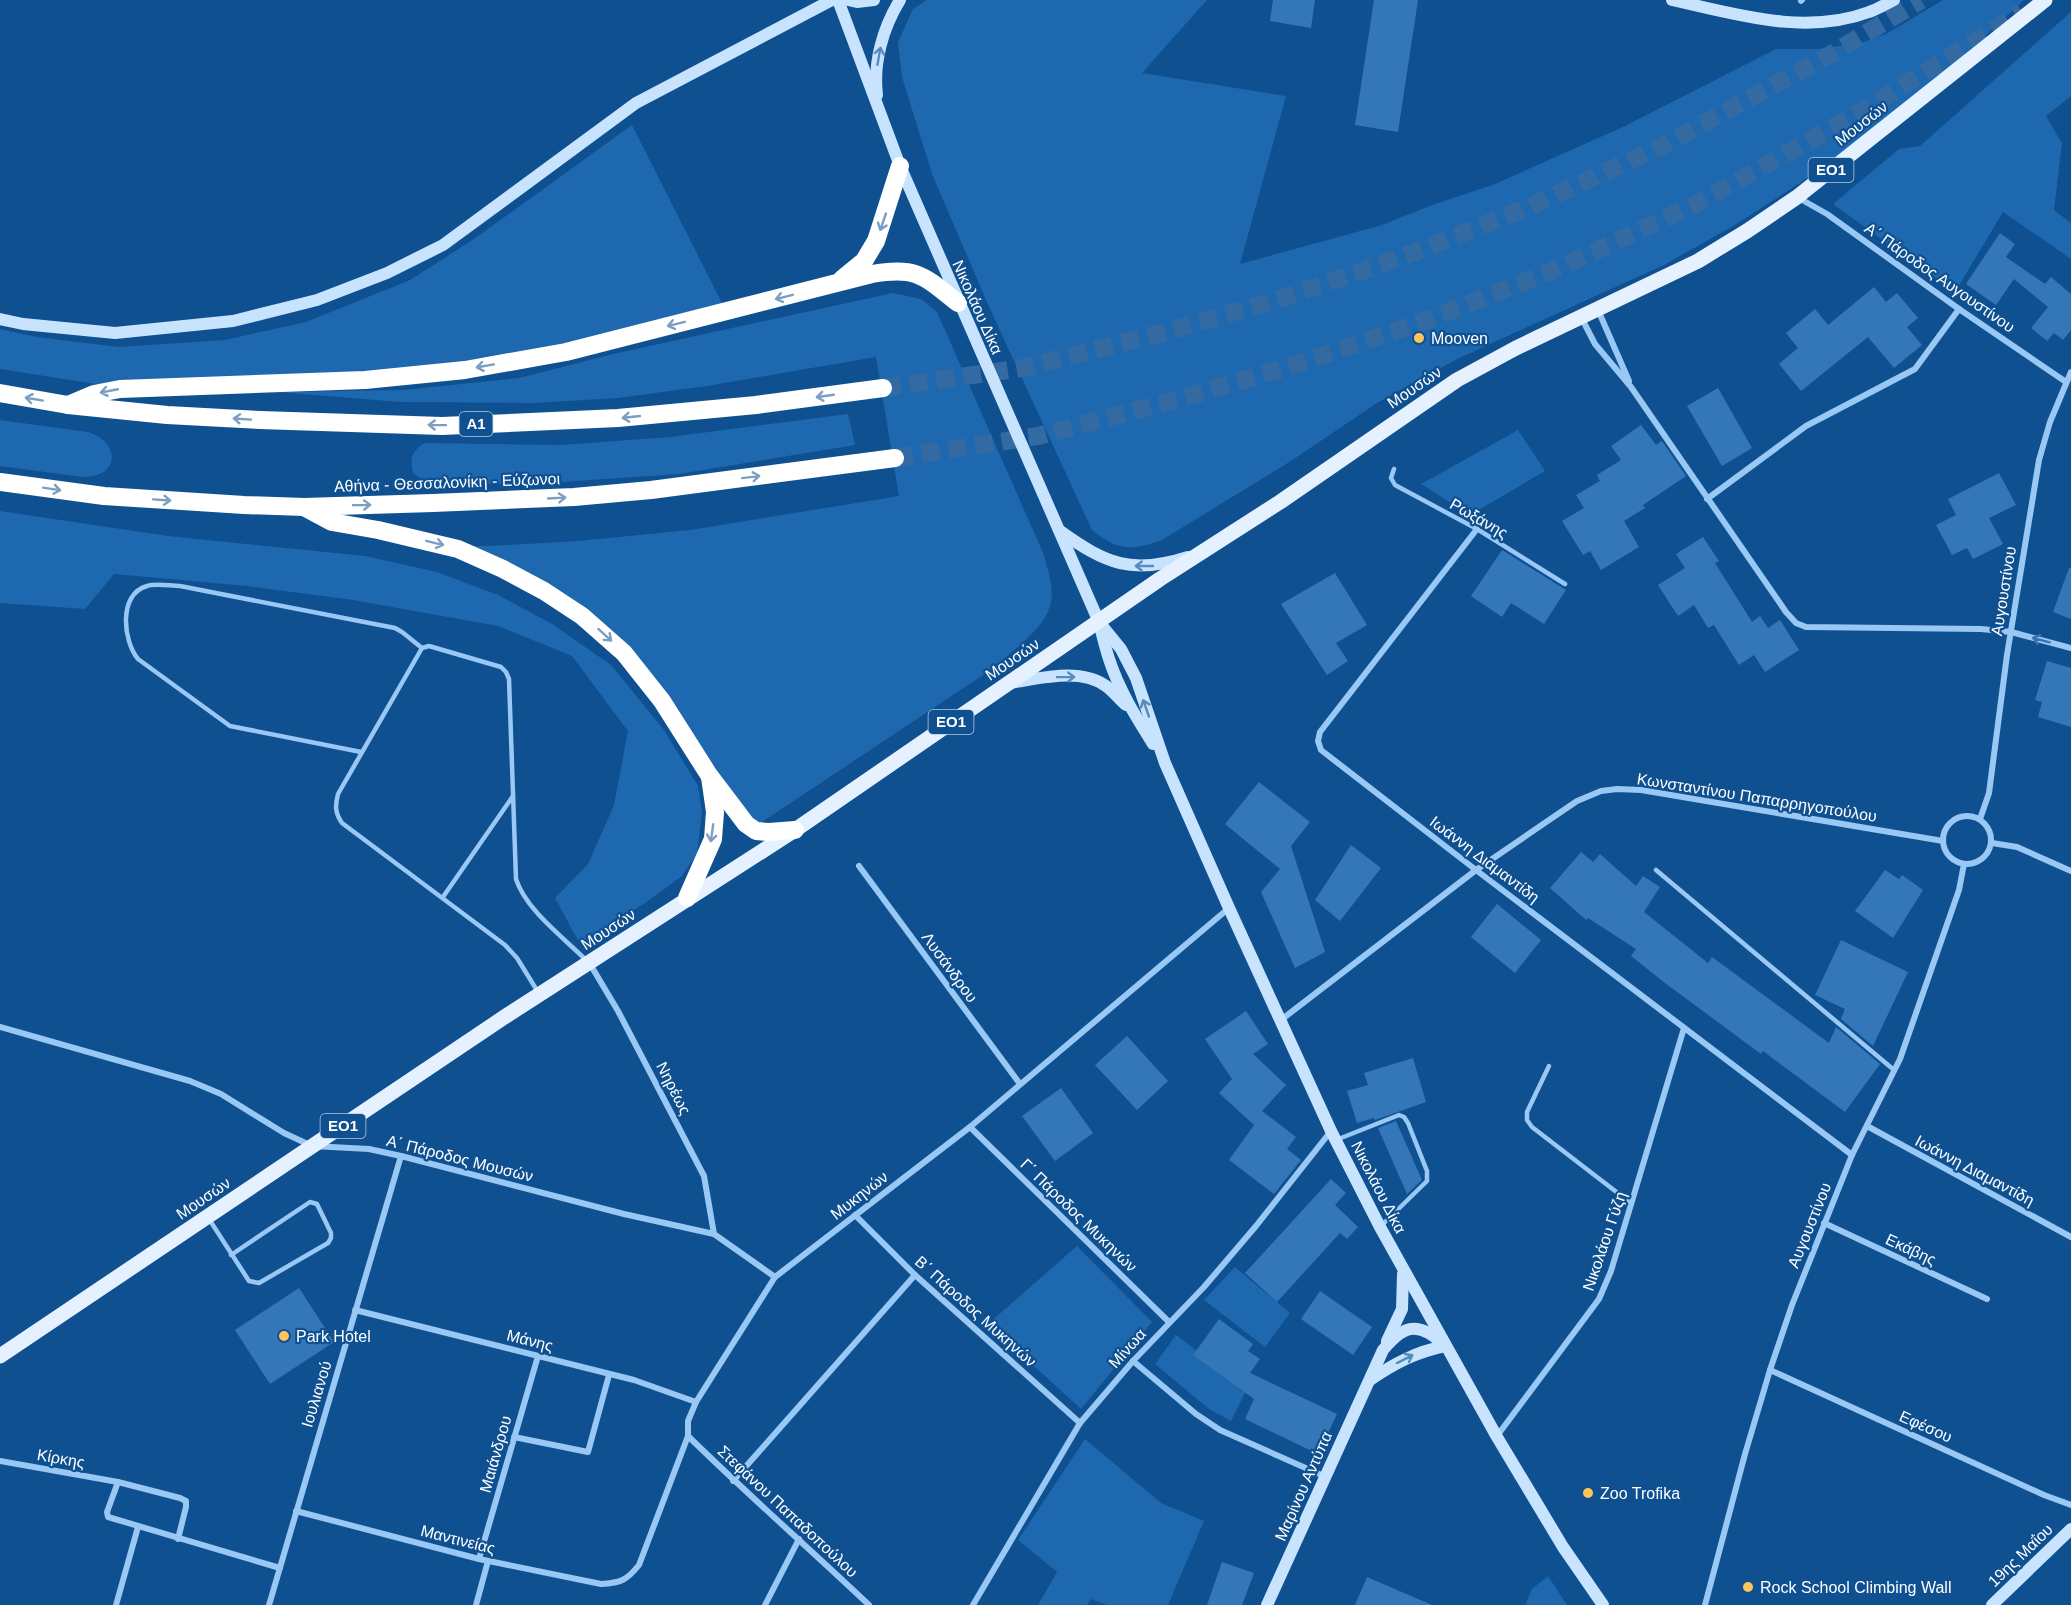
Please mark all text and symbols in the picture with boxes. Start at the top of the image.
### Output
one-way arrow [874,47,885,66]
street label: Μουσών [1832,98,1891,149]
road number: ΕΟ1 [1808,158,1854,182]
one-way arrow [877,212,888,231]
street label: Α΄ Πάροδος Αυγουστίνου [1862,219,2018,336]
street label: Νικολάου Δίκα [949,258,1006,357]
one-way arrow [775,292,794,303]
one-way arrow [667,319,686,331]
place label: Mooven [1431,330,1488,347]
marker: Mooven [1412,331,1426,345]
one-way arrow [476,361,496,372]
street label: Μουσών [1384,363,1444,412]
one-way arrow [99,386,119,397]
one-way arrow [816,390,836,401]
one-way arrow [24,393,44,404]
road number: Α1 [460,412,492,436]
one-way arrow [622,412,642,423]
one-way arrow [232,414,252,425]
one-way arrow [427,420,447,431]
street label: Αθήνα - Θεσσαλονίκη - Εύζωνοι [334,470,561,496]
one-way arrow [740,472,760,483]
one-way arrow [42,484,61,495]
one-way arrow [546,492,566,503]
one-way arrow [152,495,172,506]
street label: Ρωξάνης [1446,495,1511,543]
one-way arrow [352,499,372,511]
one-way arrow [425,538,444,550]
street label: Αυγουστίνου [1988,545,2019,637]
one-way arrow [1134,560,1154,571]
one-way arrow [597,628,612,642]
one-way arrow [2032,634,2051,645]
street label: Μουσών [982,635,1042,684]
one-way arrow [1056,671,1076,683]
one-way arrow [1140,699,1151,718]
road number: ΕΟ1 [928,710,974,734]
street label: Κωνσταντίνου Παπαρρηγοπούλου [1636,770,1878,825]
street label: Ιωάννη Διαμαντίδη [1427,813,1543,906]
one-way arrow [707,823,718,843]
street label: Μουσών [578,906,639,953]
street label: Λυσάνδρου [919,929,981,1006]
street label: Νηρέως [653,1059,694,1118]
road number: ΕΟ1 [320,1114,366,1138]
street label: Α΄ Πάροδος Μουσών [385,1132,535,1185]
street label: Ιωάννη Διαμαντίδη [1912,1132,2037,1209]
street label: Νικολάου Δίκα [1348,1138,1409,1236]
street label: Γ΄ Πάροδος Μυκηνών [1017,1155,1140,1275]
street label: Μυκηνών [827,1168,891,1223]
street label: Μουσών [173,1174,233,1223]
street label: Αυγουστίνου [1785,1180,1834,1270]
street label: Νικολάου Γύζη [1580,1189,1630,1293]
street label: Εκάβης [1883,1230,1939,1269]
street label: Β΄ Πάροδος Μυκηνών [912,1253,1040,1370]
street label: Μίνωα [1105,1325,1149,1371]
street label: Μάνης [505,1327,555,1355]
place label: Park Hotel [296,1328,371,1345]
marker: Park Hotel [277,1329,291,1343]
one-way arrow [1396,1352,1414,1364]
street label: Ιουλιανού [298,1359,335,1429]
street label: Εφέσου [1897,1407,1955,1446]
street label: Μαιάνδρου [476,1414,515,1494]
street label: Μαρίνου Αντύπα [1272,1429,1335,1544]
street label: Στεφάνου Παπαδοπούλου [714,1442,861,1581]
street label: Κίρκης [36,1446,86,1471]
place label: Zoo Trofika [1600,1485,1680,1502]
marker: Zoo Trofika [1581,1486,1595,1500]
street label: 19ης Μαΐου [1985,1521,2056,1590]
street label: Μαντινείας [419,1522,497,1557]
place label: Rock School Climbing Wall [1760,1579,1951,1596]
marker: Rock School Climbing Wall [1741,1580,1755,1594]

